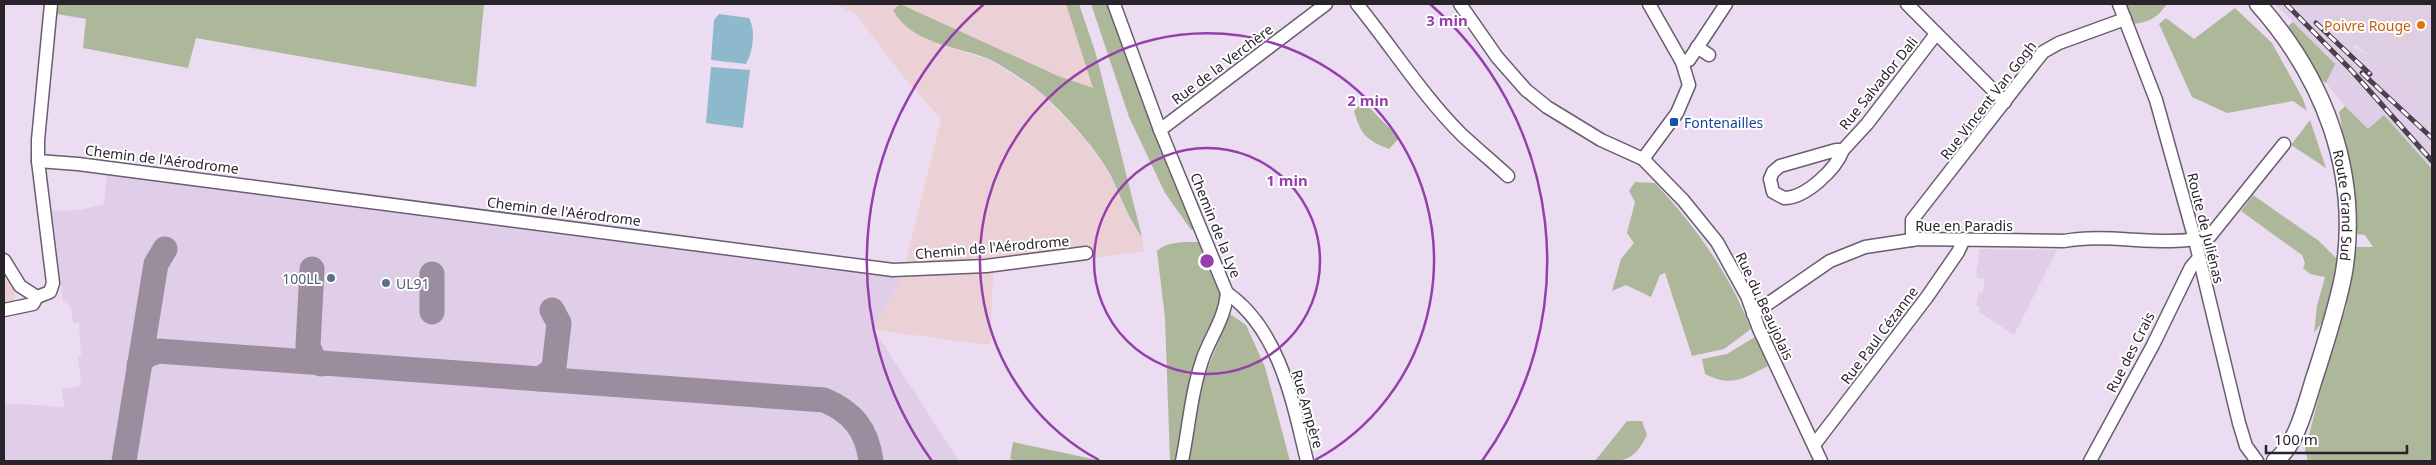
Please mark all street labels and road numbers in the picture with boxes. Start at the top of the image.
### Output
street label: Rue de la Verchère [1167,20,1277,108]
street label: Rue Salvador Dali [1834,32,1922,134]
street label: Rue Vincent Van Gogh [1936,37,2040,163]
street label: Chemin de l'Aérodrome [84,140,240,178]
street label: Route Grand Sud [2329,148,2357,262]
street label: Chemin de la Lye [1186,170,1246,281]
street label: Route de Juliénas [2183,171,2229,286]
street label: Chemin de l'Aérodrome [486,192,642,230]
street label: Rue en Paradis [1915,216,2013,235]
street label: Chemin de l'Aérodrome [914,231,1070,263]
street label: Rue du Beaujolais [1732,249,1798,363]
street label: Rue Paul Cézanne [1836,282,1922,388]
street label: Rue des Crais [2101,308,2159,396]
street label: Rue Ampère [1288,368,1328,451]

